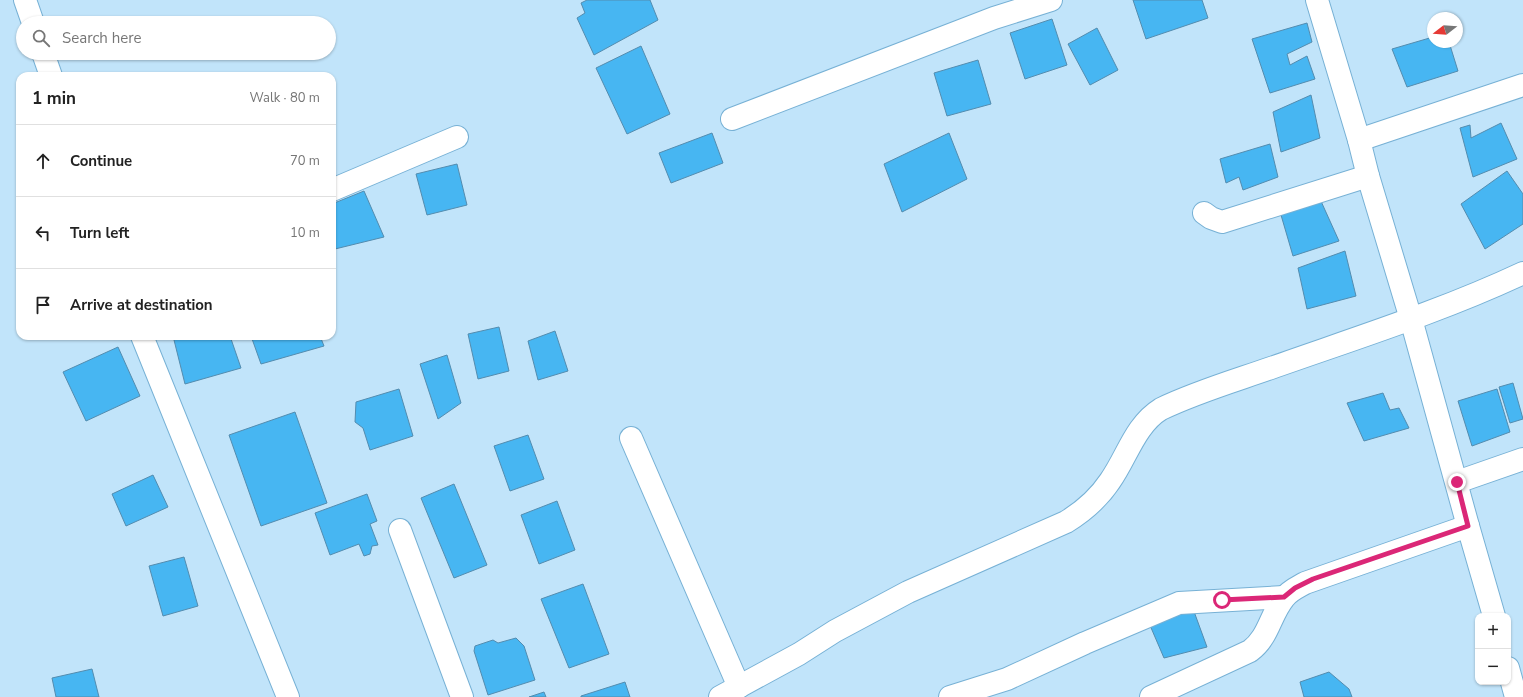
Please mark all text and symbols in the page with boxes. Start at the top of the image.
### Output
north arrow [1427,12,1463,48]
search box [16,16,336,60]
icon: search [30,27,52,49]
text: Search here [62,28,142,48]
text: 1 min [32,87,76,110]
text: Walk · 80 m [249,89,320,107]
icon: ahead [32,150,54,172]
text: Continue [70,151,132,171]
text: 70 m [290,152,320,170]
icon: left [32,222,54,244]
text: Turn left [70,223,129,243]
text: 10 m [290,224,320,242]
icon: arrive [32,294,54,316]
text: Arrive at destination [70,295,213,315]
route end [1448,473,1466,491]
route start [1213,591,1231,609]
map controls [1475,613,1511,685]
button: + [1475,613,1511,649]
button: − [1475,649,1511,685]

